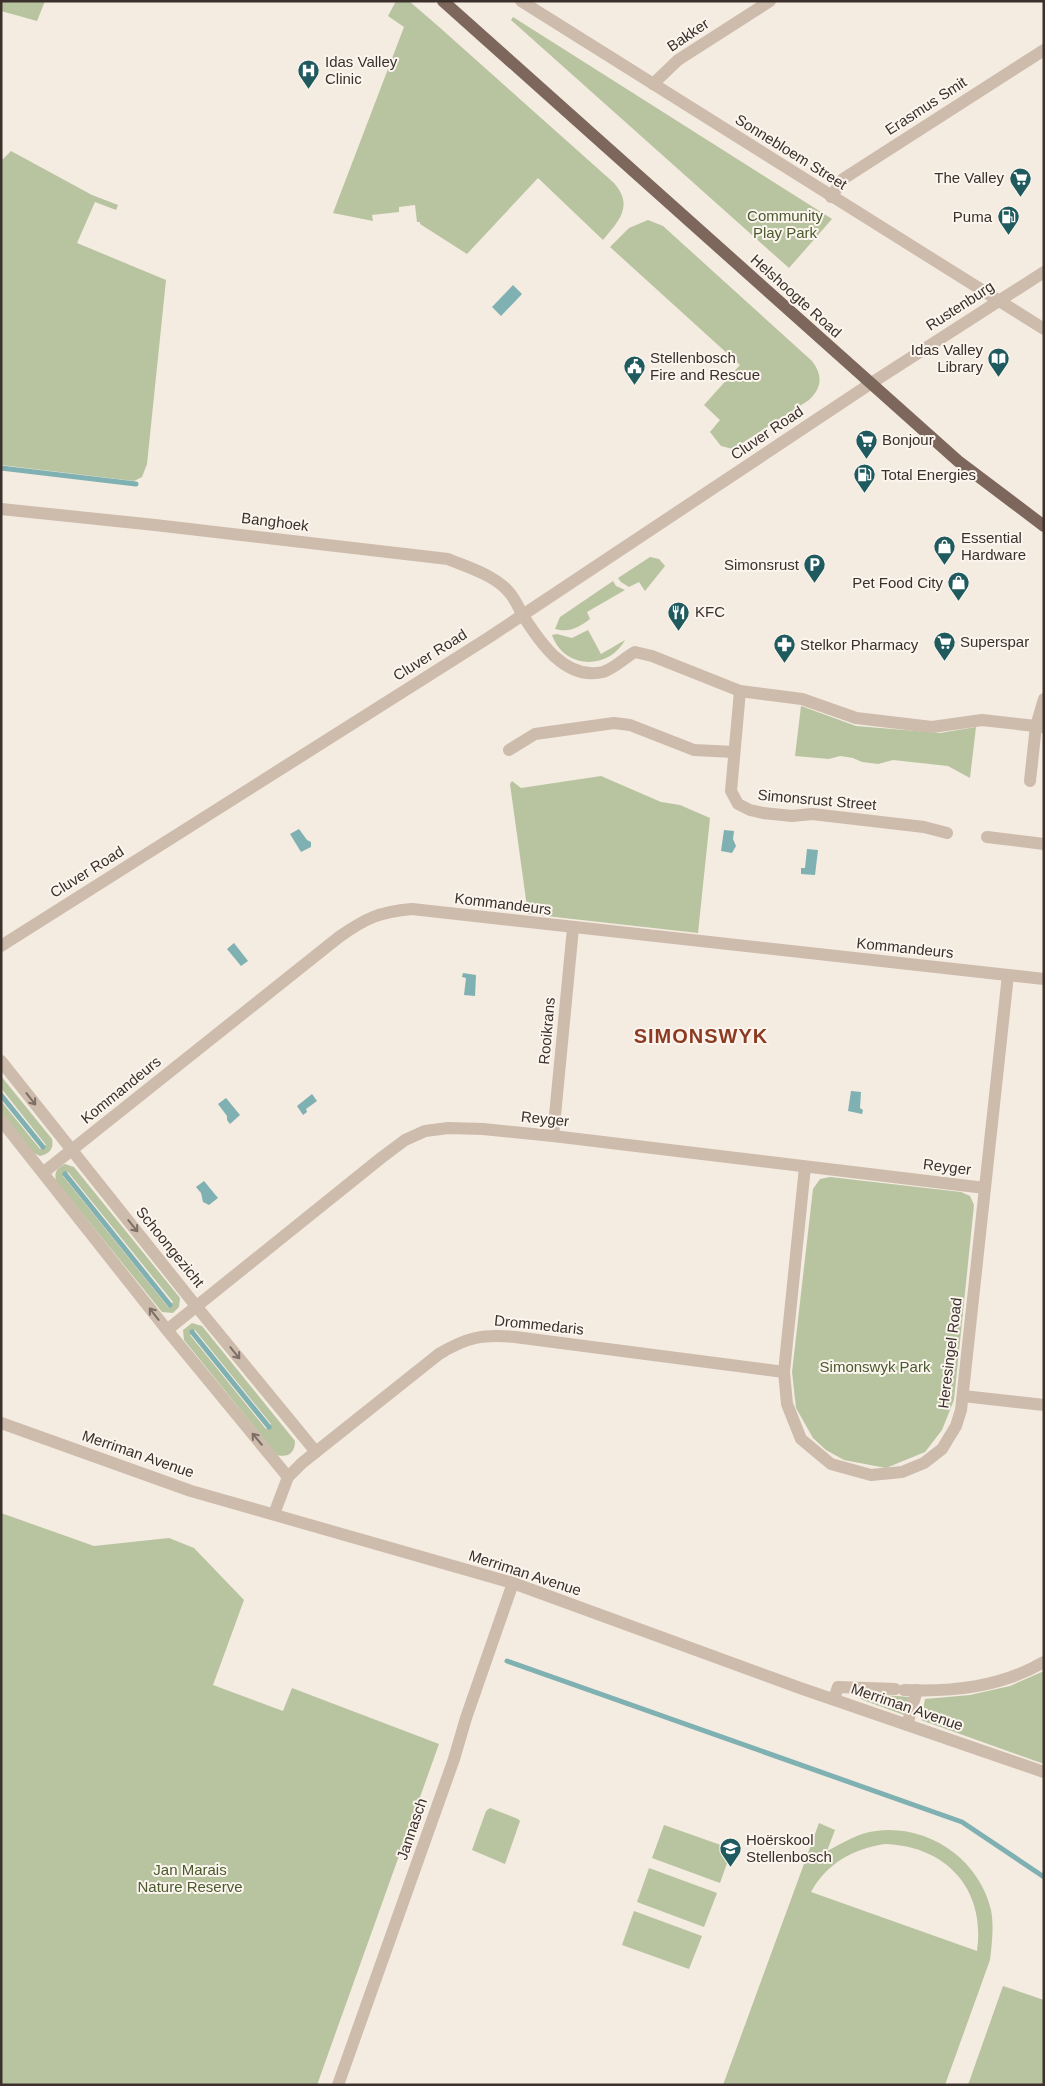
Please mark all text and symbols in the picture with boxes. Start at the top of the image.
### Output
street label: Bakker [664,14,712,55]
place label: Idas Valley Clinic [325,53,398,87]
hospital icon: Idas Valley Clinic [297,59,321,90]
street label: Erasmus Smit [882,73,970,138]
street label: Sonnebloem Street [732,110,851,193]
supermarket icon: The Valley [1008,166,1032,197]
place label: The Valley [934,169,1004,186]
fuel station icon: Puma [996,205,1020,236]
park label: Community Play Park [747,207,823,241]
place label: Puma [953,208,993,225]
street label: Helshoogte Road [748,251,845,341]
street label: Rustenburg [923,277,997,334]
place label: Idas Valley Library [911,341,983,375]
library icon: Idas Valley Library [987,347,1011,378]
place label: Stellenbosch Fire and Rescue [650,349,760,383]
public building icon: Stellenbosch Fire and Rescue [622,355,646,386]
street label: Cluver Road [727,402,806,463]
supermarket icon: Bonjour [854,428,878,459]
place label: Bonjour [882,431,934,448]
fuel station icon: Total Energies [853,463,877,494]
place label: Total Energies [881,466,976,483]
street label: Banghoek [240,509,310,534]
place label: Essential Hardware [961,529,1026,563]
shop icon: Essential Hardware [933,535,957,566]
parking icon: Simonsrust [803,553,827,584]
place label: Simonsrust [724,556,800,573]
shop icon: Pet Food City [947,571,971,602]
place label: Pet Food City [852,574,943,591]
restaurant icon: KFC [667,600,691,631]
place label: KFC [695,603,725,620]
street label: Cluver Road [390,625,470,684]
supermarket icon: Superspar [932,630,956,661]
pharmacy icon: Stelkor Pharmacy [772,633,796,664]
place label: Superspar [960,633,1029,650]
place label: Stelkor Pharmacy [800,636,919,653]
street label: Simonsrust Street [757,786,878,813]
street label: Cluver Road [47,842,127,901]
street label: Kommandeurs [454,889,553,918]
street label: Kommandeurs [856,934,954,961]
street label: Rooikrans [535,997,558,1065]
district label: SIMONSWYK [634,1025,768,1047]
street label: Kommandeurs [77,1052,164,1127]
one-way arrow [26,1092,37,1105]
street label: Reyger [520,1108,570,1129]
street label: Reyger [922,1155,972,1178]
street label: Schoongezicht [133,1203,208,1291]
one-way arrow [127,1219,138,1232]
street label: Heresingel Road [934,1296,965,1409]
one-way arrow [149,1307,159,1321]
street label: Drommedaris [493,1311,585,1338]
one-way arrow [229,1346,240,1359]
park label: Simonswyk Park [820,1358,931,1375]
street label: Merriman Avenue [80,1426,196,1481]
one-way arrow [252,1433,263,1446]
street label: Merriman Avenue [467,1546,584,1599]
street label: Merriman Avenue [849,1679,965,1734]
street label: Jannasch [393,1796,430,1862]
place label: Hoërskool Stellenbosch [746,1831,832,1865]
school or university icon: Hoërskool Stellenbosch [718,1837,742,1868]
park label: Jan Marais Nature Reserve [137,1861,243,1895]

